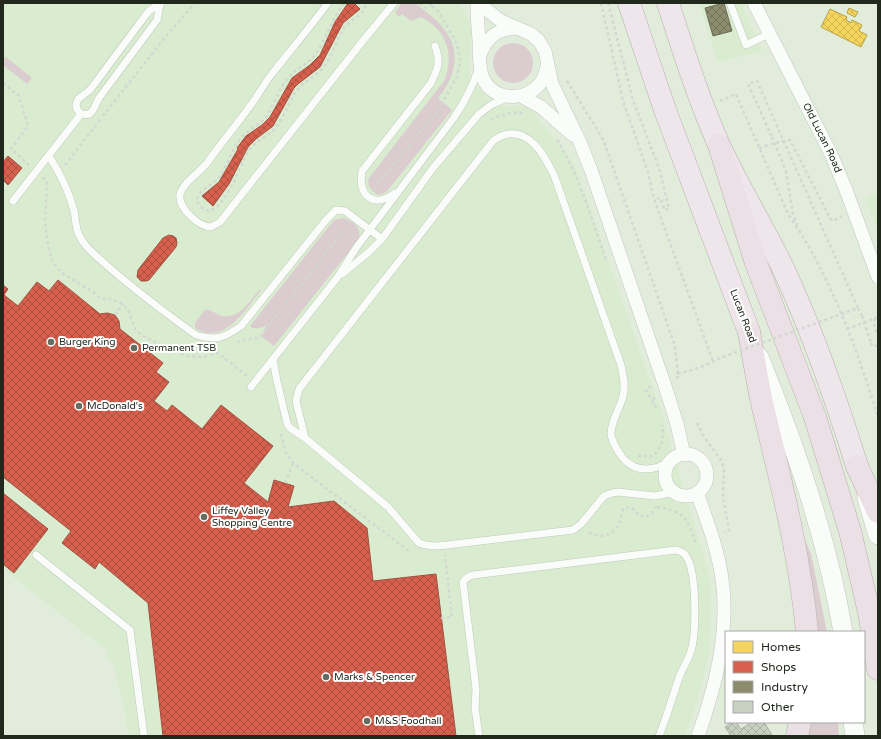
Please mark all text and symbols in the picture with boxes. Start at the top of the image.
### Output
street label: Old Lucan Road [800,101,844,174]
street label: Lucan Road [727,287,759,345]
place label: Burger King [59,336,116,348]
marker: Burger King [46,337,56,347]
place label: Permanent TSB [142,342,216,354]
marker: Permanent TSB [129,343,139,353]
place label: McDonald's [87,400,143,412]
marker: McDonald's [74,401,84,411]
place label: Liffey Valley Shopping Centre [212,505,292,529]
marker: Liffey Valley Shopping Centre [199,512,209,522]
legend [725,631,865,723]
text: Homes [761,640,801,654]
text: Shops [761,660,796,674]
place label: Marks & Spencer [334,671,415,683]
marker: Marks & Spencer [321,672,331,682]
text: Industry [761,680,808,694]
text: Other [761,700,794,714]
place label: M&S Foodhall [375,715,442,727]
marker: M&S Foodhall [362,716,372,726]

